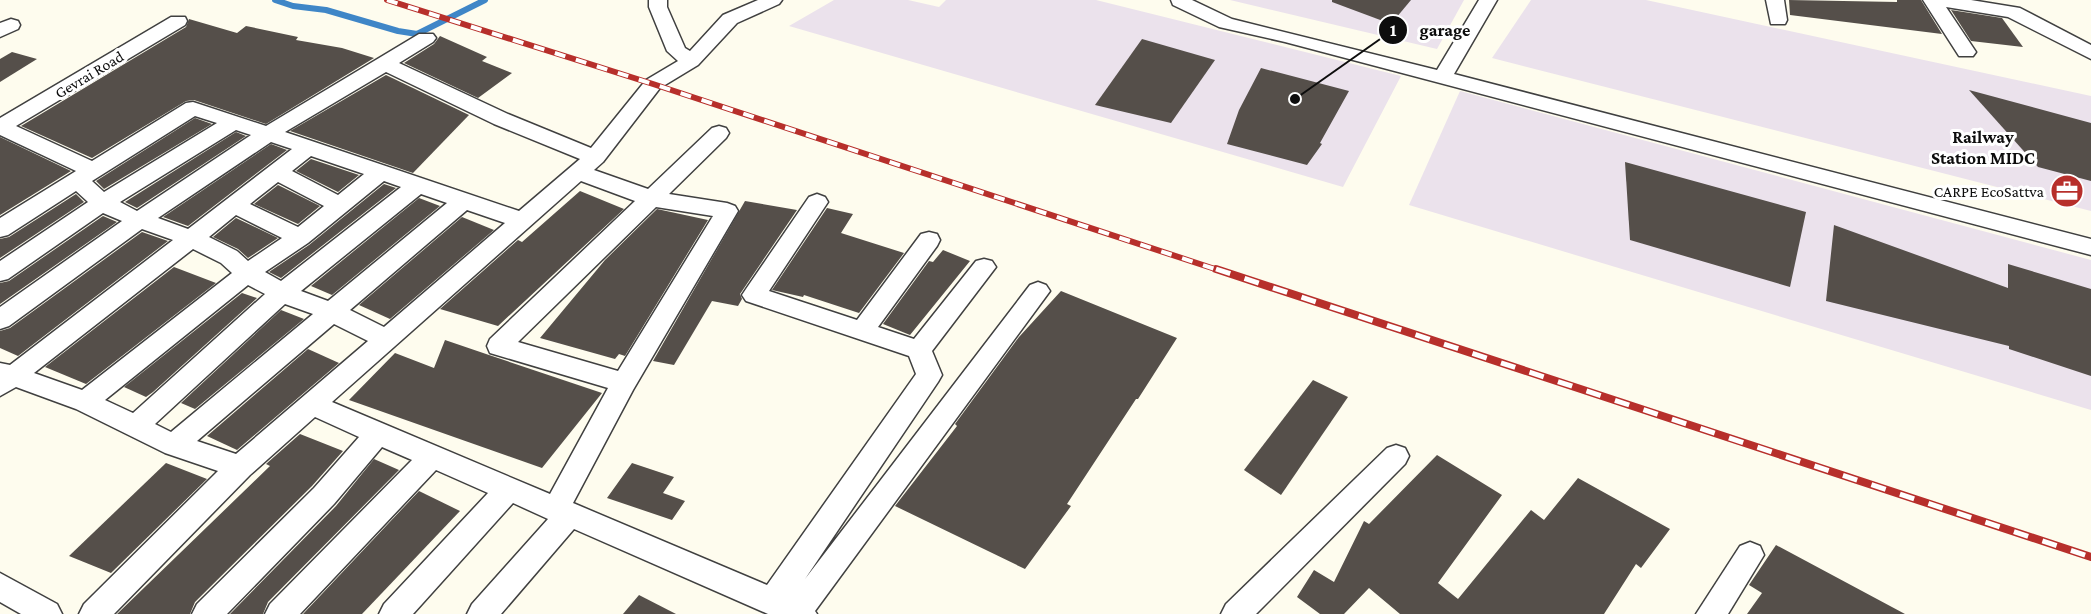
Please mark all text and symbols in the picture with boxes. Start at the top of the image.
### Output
callout: garage [1378,12,1483,48]
text: 1 [1390,20,1397,40]
text: garage [1420,20,1470,40]
street label: Gevrai Road [52,47,127,102]
district label: Railway Station MIDC [1931,127,2035,168]
office icon: CARPE EcoSattva [2049,173,2085,209]
place label: CARPE EcoSattva [1934,183,2045,200]

